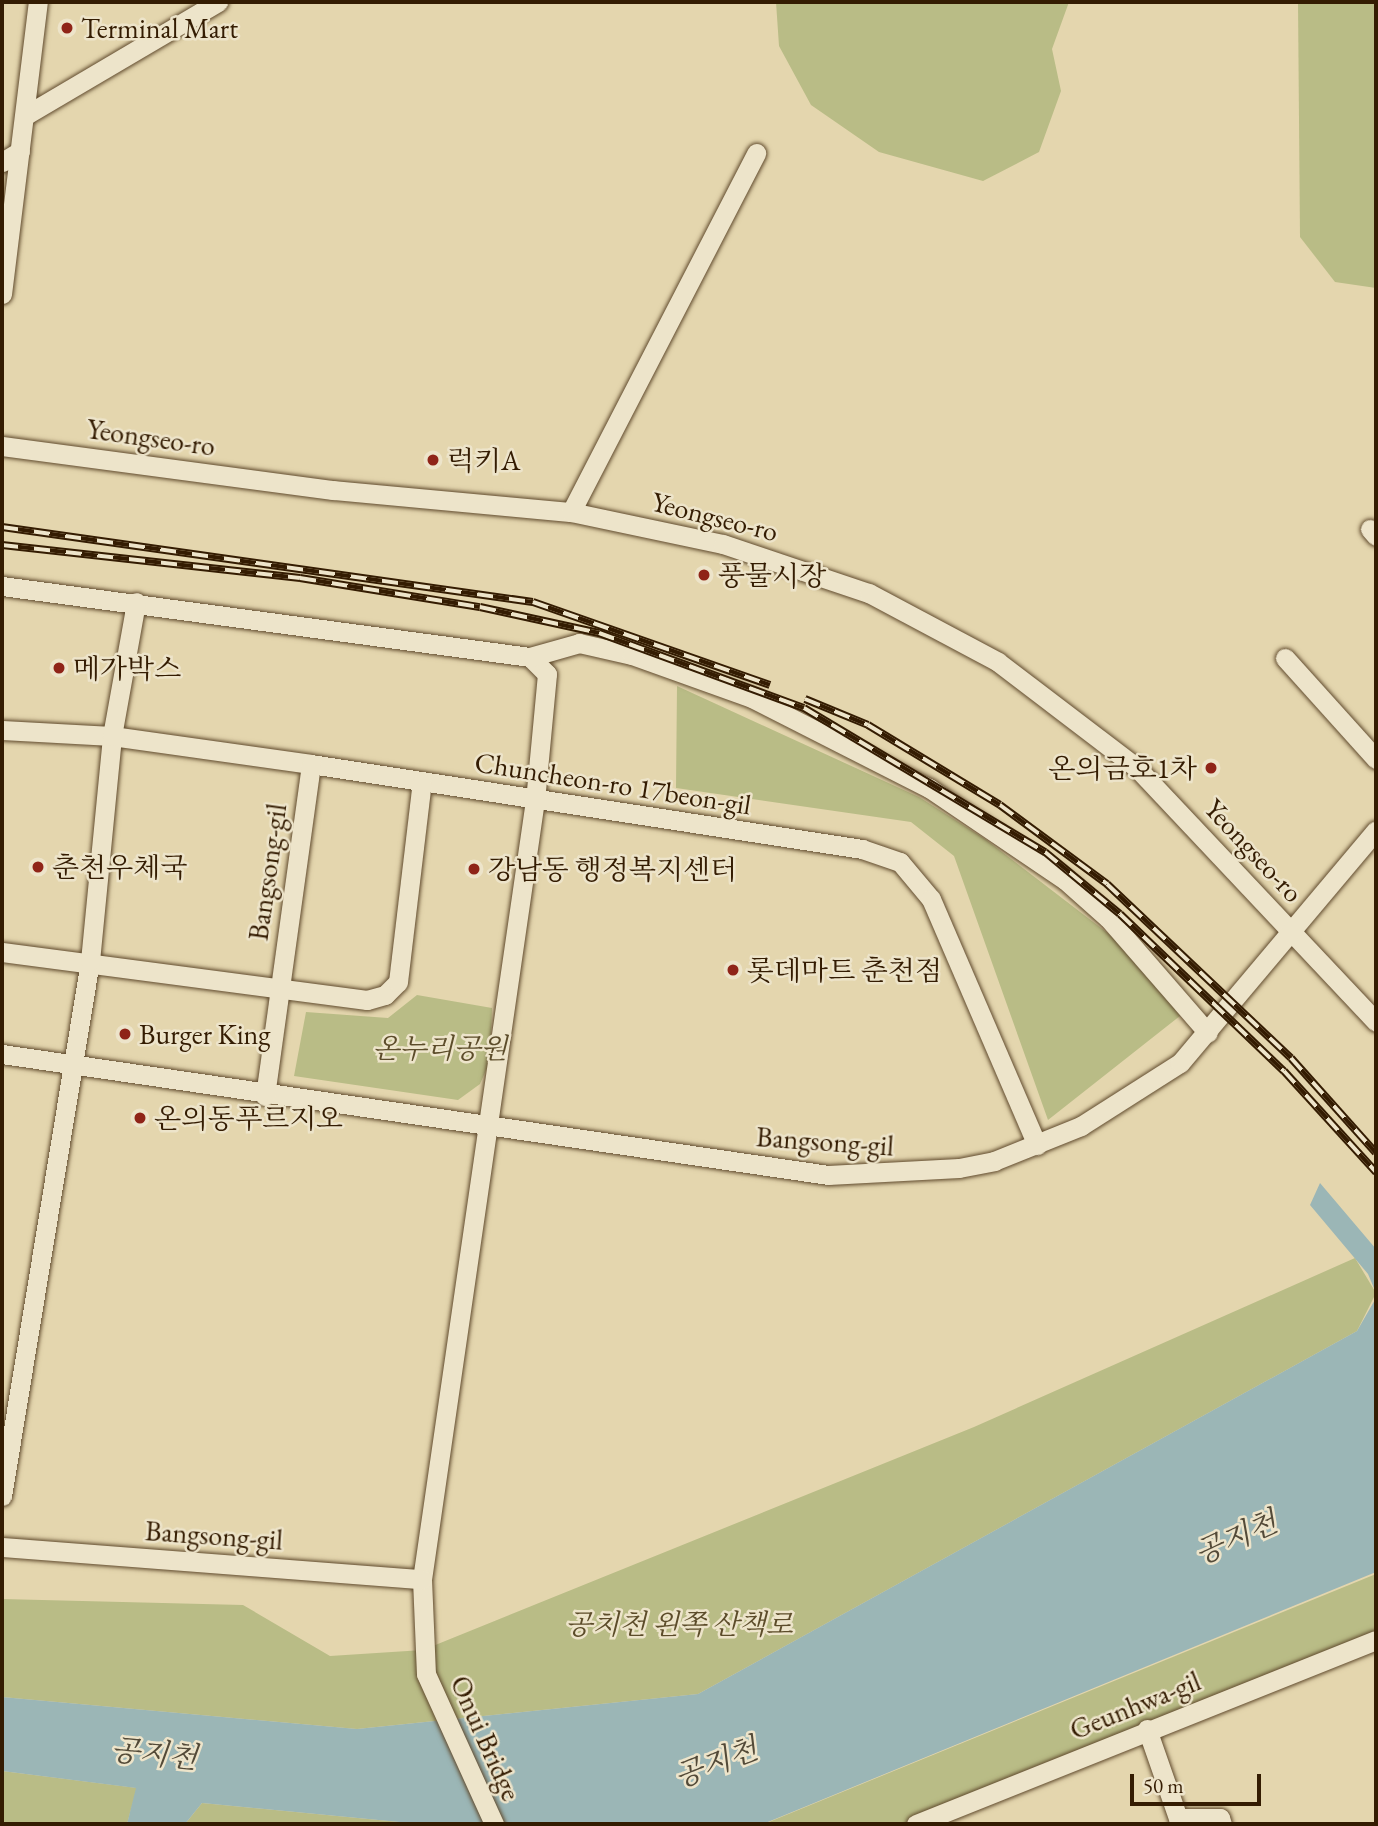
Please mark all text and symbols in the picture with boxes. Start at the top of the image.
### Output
place label: Terminal Mart [81,11,238,45]
marker: Terminal Mart [59,20,75,36]
street label: Yeongseo-ro [85,411,217,463]
place label: 럭키A [447,443,520,477]
marker: 럭키A [425,452,441,468]
street label: Yeongseo-ro [648,484,782,548]
place label: 풍물시장 [718,558,826,592]
marker: 풍물시장 [696,567,712,583]
place label: 메가박스 [73,651,181,685]
marker: 메가박스 [51,660,67,676]
street label: Chuncheon-ro 17beon-gil [472,745,754,821]
place label: 온의금호1차 [1048,751,1197,785]
marker: 온의금호1차 [1203,760,1219,776]
street label: Yeongseo-ro [1198,791,1310,909]
street label: Bangsong-gil [241,801,293,943]
place label: 춘천우체국 [52,850,187,884]
place label: 강남동 행정복지센터 [488,852,737,886]
marker: 춘천우체국 [30,859,46,875]
marker: 강남동 행정복지센터 [466,861,482,877]
place label: 롯데마트 춘천점 [747,953,942,987]
marker: 롯데마트 춘천점 [725,962,741,978]
place label: Burger King [139,1017,270,1051]
marker: Burger King [117,1026,133,1042]
park label: 온누리공원 [372,1031,508,1065]
place label: 온의동푸르지오 [154,1101,343,1135]
marker: 온의동푸르지오 [132,1110,148,1126]
street label: Bangsong-gil [755,1119,895,1163]
water label: 공지천 [1189,1504,1283,1572]
street label: Bangsong-gil [144,1513,284,1557]
park label: 공치천 왼쪽 산책로 [565,1607,793,1641]
street label: Geunhwa-gil [1065,1664,1205,1746]
street label: Onui Bridge [444,1670,528,1806]
water label: 공지천 [669,1731,763,1795]
water label: 공지천 [109,1732,199,1776]
scale bar [1133,1759,1264,1803]
text: 50 m [1143,1772,1184,1799]

